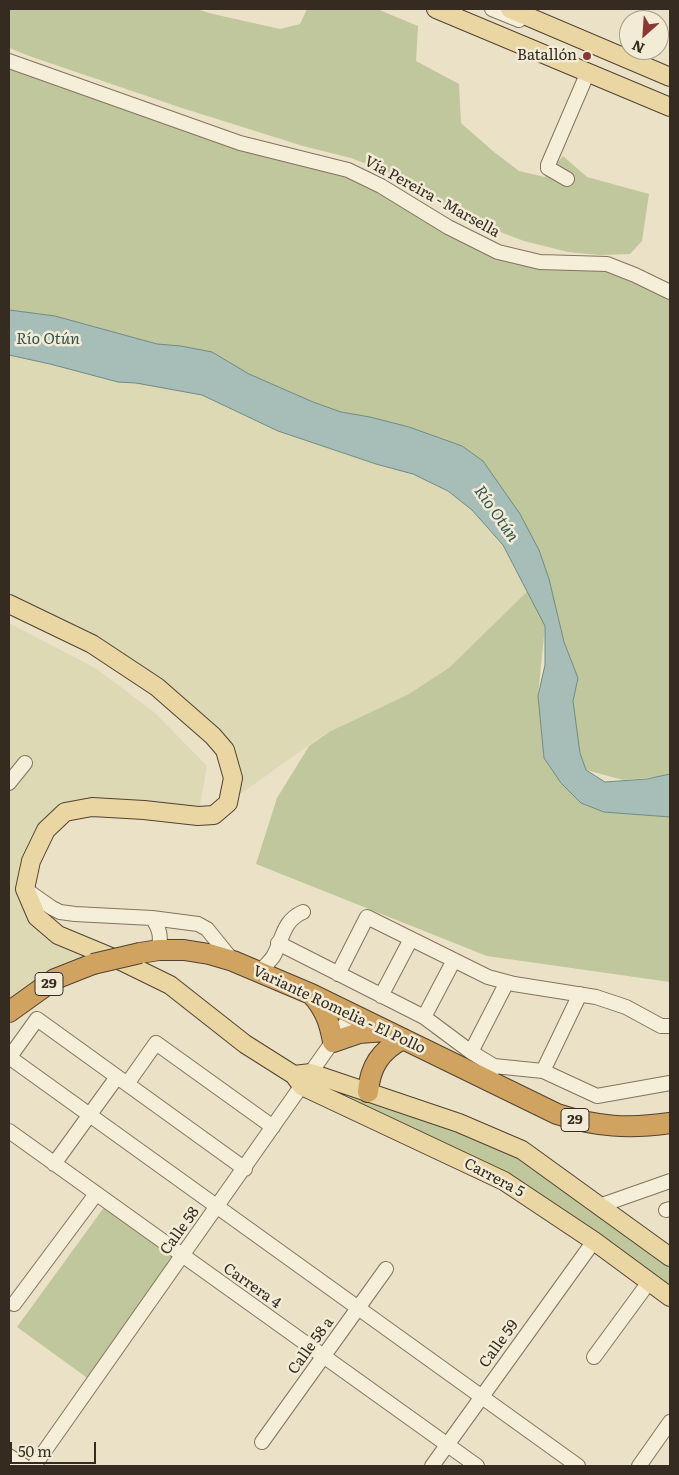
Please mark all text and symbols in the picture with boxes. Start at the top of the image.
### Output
north arrow [619,10,669,60]
text: N [628,36,648,59]
place label: Batallón [517,47,577,65]
marker: Batallón [581,50,593,62]
street label: Vía Pereira - Marsella [361,152,503,242]
water label: Río Otún [16,329,80,349]
water label: Río Otún [470,482,522,546]
street label: Variante Romelia - El Pollo [250,962,428,1058]
road number: 29 [35,972,63,996]
road number: 29 [561,1108,589,1132]
street label: Carrera 5 [461,1155,527,1201]
street label: Calle 58 [157,1203,203,1259]
street label: Carrera 4 [220,1260,284,1312]
street label: Calle 58 a [284,1314,338,1378]
street label: Calle 59 [476,1317,522,1371]
scale bar [12,1432,99,1464]
text: 50 m [18,1439,52,1462]

